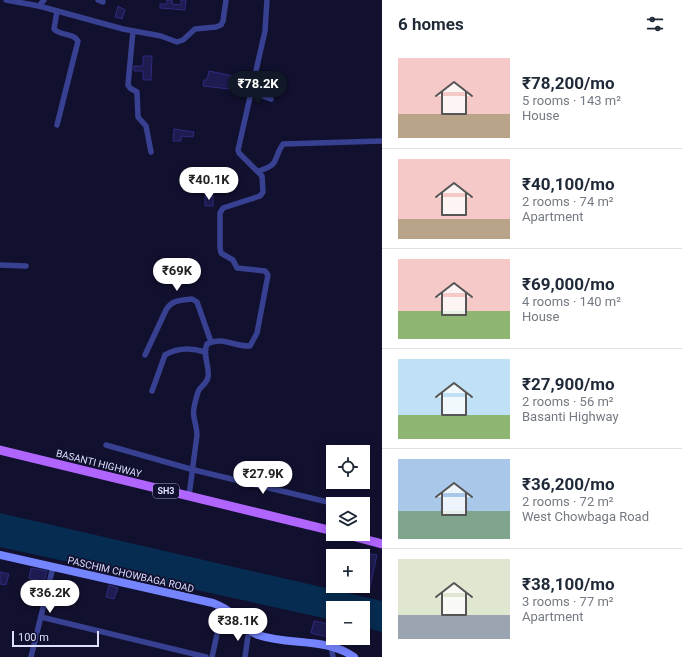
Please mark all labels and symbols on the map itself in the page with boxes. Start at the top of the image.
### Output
pin: ₹78.2K [225,71,291,105]
pin: ₹40.1K [176,167,242,201]
pin: ₹69K [153,258,201,292]
street label: BASANTI HIGHWAY [55,448,143,479]
pin: ₹27.9K [230,461,296,495]
road number: SH3 [153,484,179,498]
street label: PASCHIM CHOWBAGA ROAD [67,555,195,594]
pin: ₹36.2K [17,580,83,614]
pin: ₹38.1K [205,608,271,642]
scale bar [12,629,99,648]

